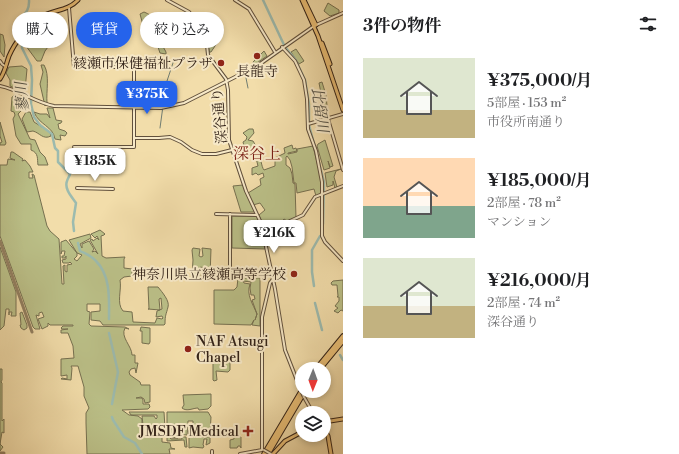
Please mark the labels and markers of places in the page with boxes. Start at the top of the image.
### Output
marker: 長龍寺 [252,51,262,61]
place label: 綾瀬市保健福祉プラザ [73,55,213,73]
marker: 綾瀬市保健福祉プラザ [216,58,226,68]
place label: 長龍寺 [236,63,278,81]
pin: ¥375K [119,81,175,115]
pin: ¥185K [67,148,123,182]
pin: ¥216K [246,220,302,254]
place label: 神奈川県立綾瀬高等学校 [132,266,286,284]
marker: 神奈川県立綾瀬高等学校 [289,269,299,279]
place label: NAF Atsugi Chapel [196,333,269,367]
marker: NAF Atsugi Chapel [183,344,193,354]
place label: JMSDF Medical [138,423,239,441]
marker: JMSDF Medical [242,425,254,437]

